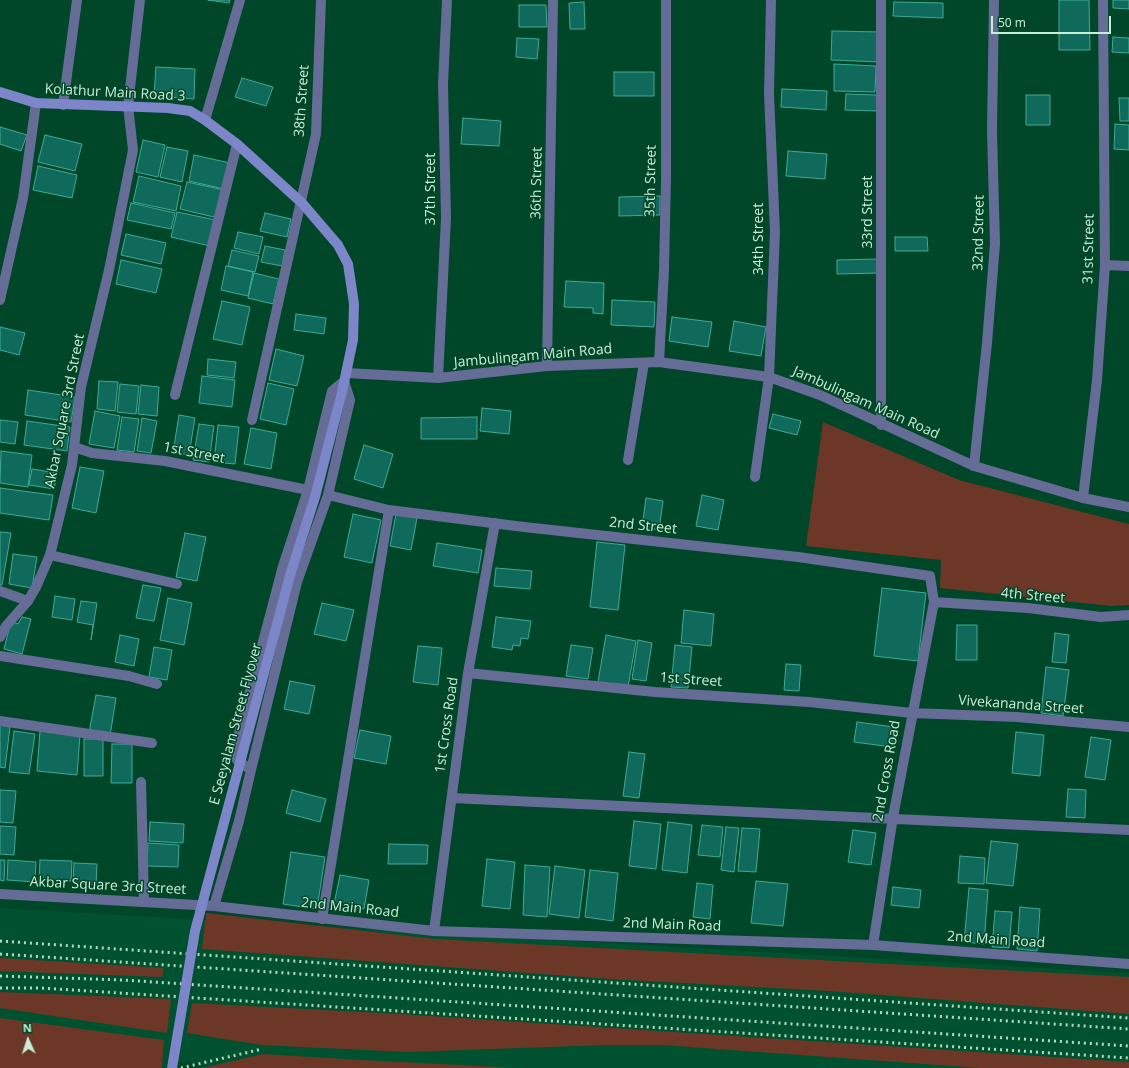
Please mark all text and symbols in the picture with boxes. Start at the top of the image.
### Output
scale bar [993,8,1113,34]
text: 50 m [998,14,1026,31]
street label: 38th Street [291,64,313,138]
street label: Kolathur Main Road 3 [44,81,186,105]
street label: 35th Street [642,145,660,217]
street label: 36th Street [528,147,546,219]
street label: 37th Street [423,153,439,225]
street label: 33rd Street [860,175,876,249]
street label: 32nd Street [970,195,988,271]
street label: 34th Street [751,203,767,275]
street label: 31st Street [1080,214,1098,284]
street label: Akbar Square 3rd Street [42,332,88,490]
street label: Jambulingam Main Road [453,341,613,371]
street label: Jambulingam Main Road [790,363,942,443]
street label: 1st Street [162,439,226,467]
street label: 2nd Street [608,514,678,538]
street label: 4th Street [1000,585,1066,607]
street label: E Seeyalam Street Flyover [206,641,266,807]
street label: 1st Street [659,669,723,691]
street label: 1st Cross Road [432,676,462,774]
street label: Vivekananda Street [958,692,1084,718]
street label: 2nd Cross Road [870,719,904,823]
street label: Akbar Square 3rd Street [29,874,187,898]
street label: 2nd Main Road [300,895,400,921]
street label: 2nd Main Road [623,915,721,935]
street label: 2nd Main Road [946,928,1046,952]
north arrow [8,1020,48,1060]
text: N [22,1020,32,1035]

